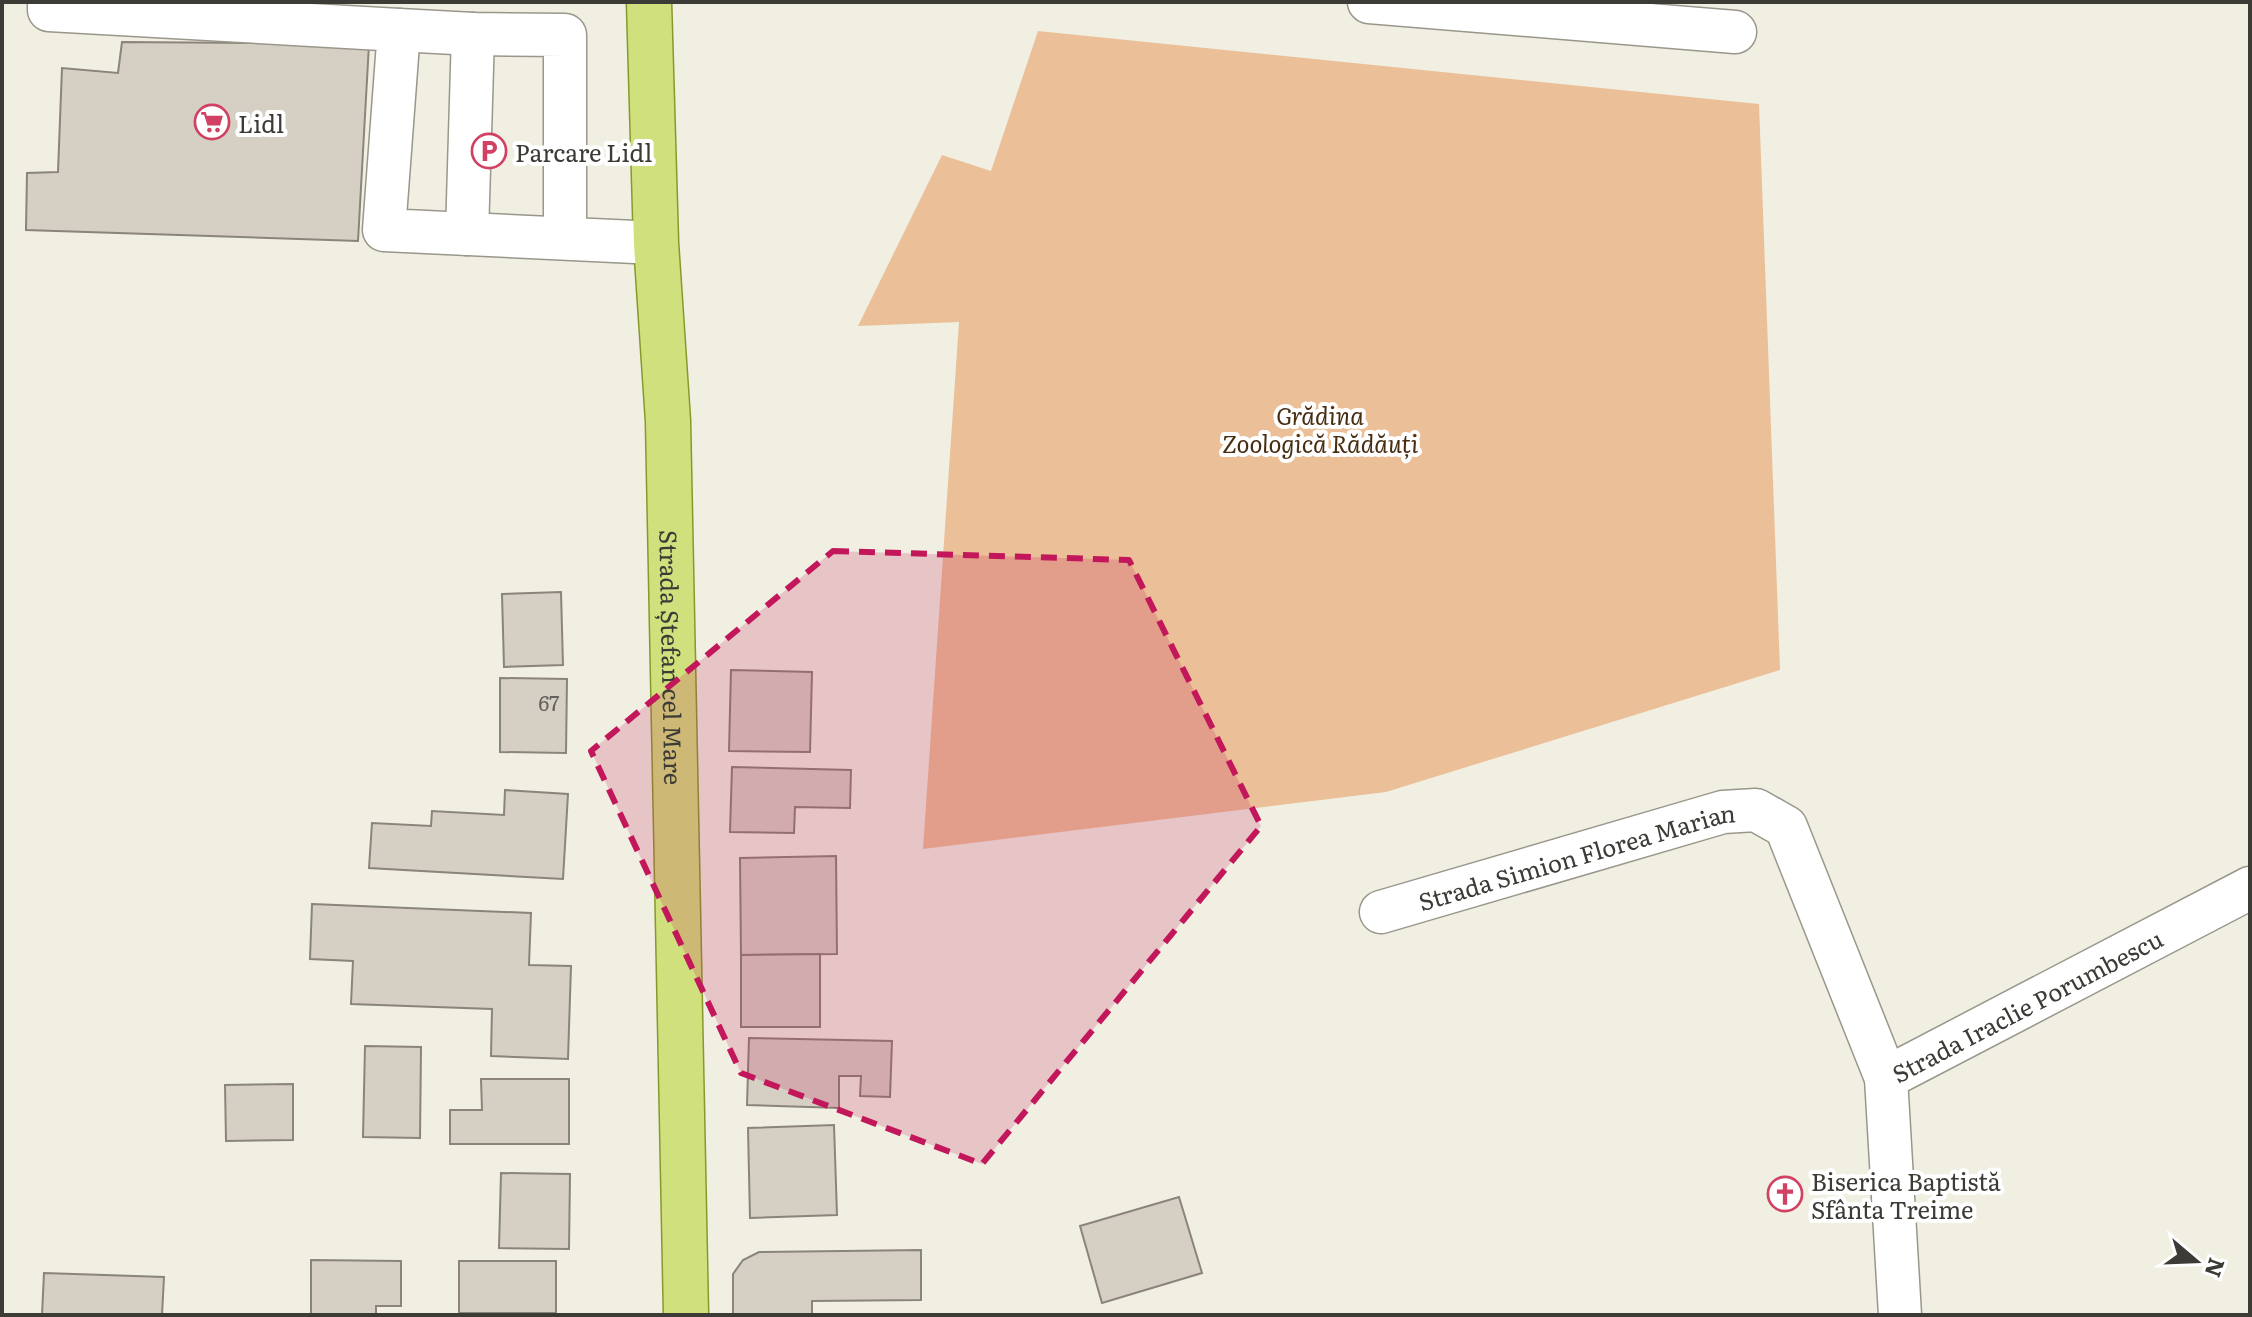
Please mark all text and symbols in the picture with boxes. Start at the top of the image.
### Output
supermarket icon: Lidl [193,103,231,141]
place label: Lidl [238,105,284,140]
parking icon: Parcare Lidl [470,132,508,170]
place label: Parcare Lidl [515,134,652,169]
park label: Grădina Zoologică Rădăuți [1222,397,1418,460]
street label: Strada Ștefan cel Mare [653,529,693,785]
house number: 67 [539,687,559,717]
street label: Strada Simion Florea Marian [1414,794,1737,918]
street label: Strada Iraclie Porumbescu [1885,919,2168,1090]
place label: Biserica Baptistă Sfânta Treime [1811,1163,2001,1226]
church icon: Biserica Baptistă Sfânta Treime [1766,1175,1804,1213]
north arrow [2156,1221,2236,1301]
text: N [2198,1254,2235,1282]

